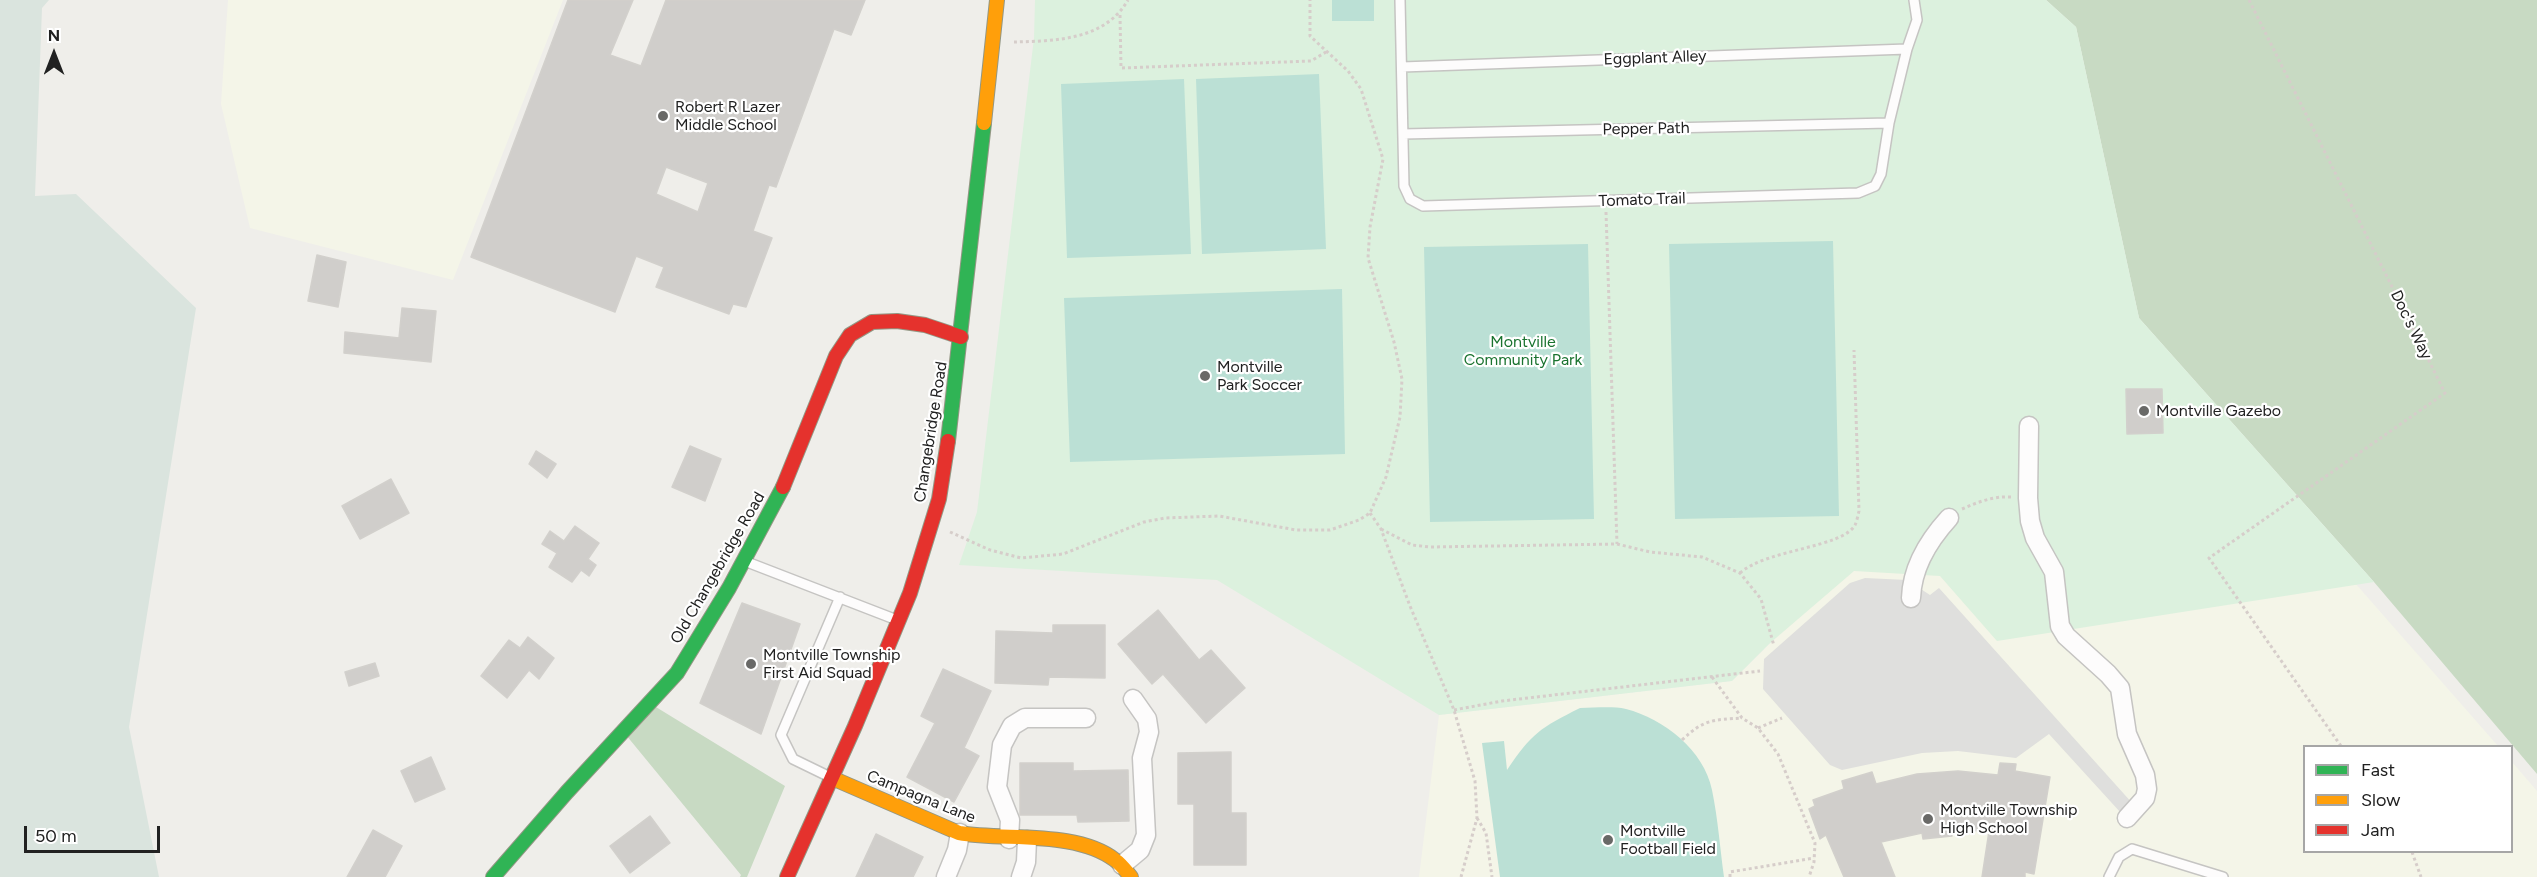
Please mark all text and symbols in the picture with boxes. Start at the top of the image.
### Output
north arrow [24,24,84,84]
text: N [48,26,60,45]
street label: Eggplant Alley [1603,47,1707,69]
place label: Robert R Lazer Middle School [675,97,780,135]
marker: Robert R Lazer Middle School [656,109,670,123]
street label: Pepper Path [1602,119,1690,139]
street label: Tomato Trail [1598,189,1686,211]
street label: Doc's Way [2386,287,2436,363]
park label: Montville Community Park [1464,332,1582,370]
place label: Montville Park Soccer [1217,357,1302,395]
street label: Changebridge Road [910,360,952,504]
marker: Montville Park Soccer [1198,369,1212,383]
place label: Montville Gazebo [2156,401,2281,421]
marker: Montville Gazebo [2137,404,2151,418]
street label: Old Changebridge Road [667,489,769,647]
place label: Montville Township First Aid Squad [763,645,900,683]
marker: Montville Township First Aid Squad [744,657,758,671]
legend [2303,745,2513,853]
text: Fast [2361,759,2395,781]
street label: Campagna Lane [864,766,978,828]
text: Slow [2361,789,2400,811]
place label: Montville Township High School [1940,800,2077,838]
marker: Montville Township High School [1921,812,1935,826]
scale bar [27,814,164,852]
text: Jam [2361,819,2395,841]
place label: Montville Football Field [1620,821,1716,859]
text: 50 m [35,825,77,847]
marker: Montville Football Field [1601,833,1615,847]

